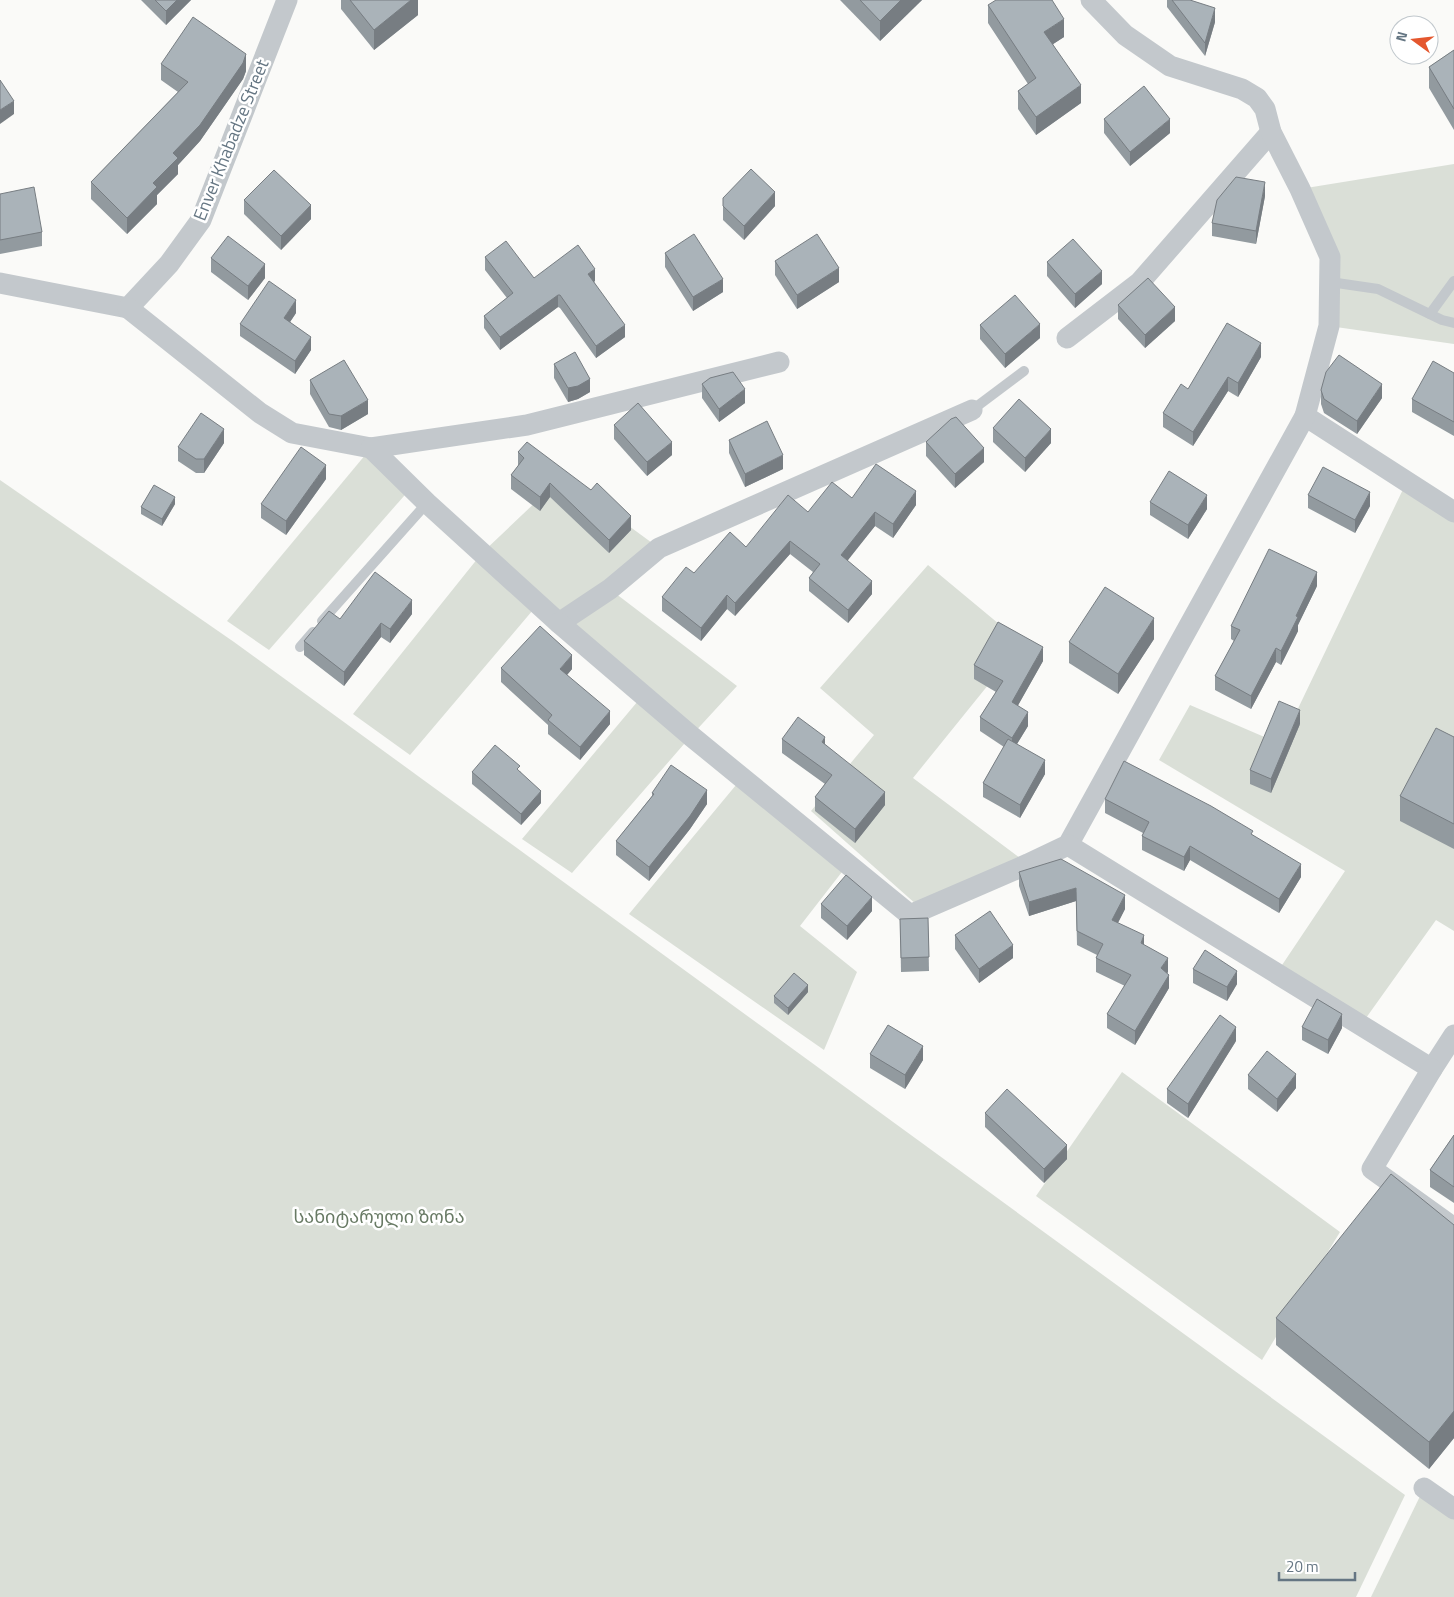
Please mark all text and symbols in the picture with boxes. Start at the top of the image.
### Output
north arrow [1389,15,1439,65]
text: N [1390,29,1412,44]
street label: Enver Khabadze Street [186,54,275,225]
park label: სანიტარული ზონა [293,1203,465,1230]
scale bar [1279,1550,1355,1582]
text: 20 m [1286,1555,1319,1578]

